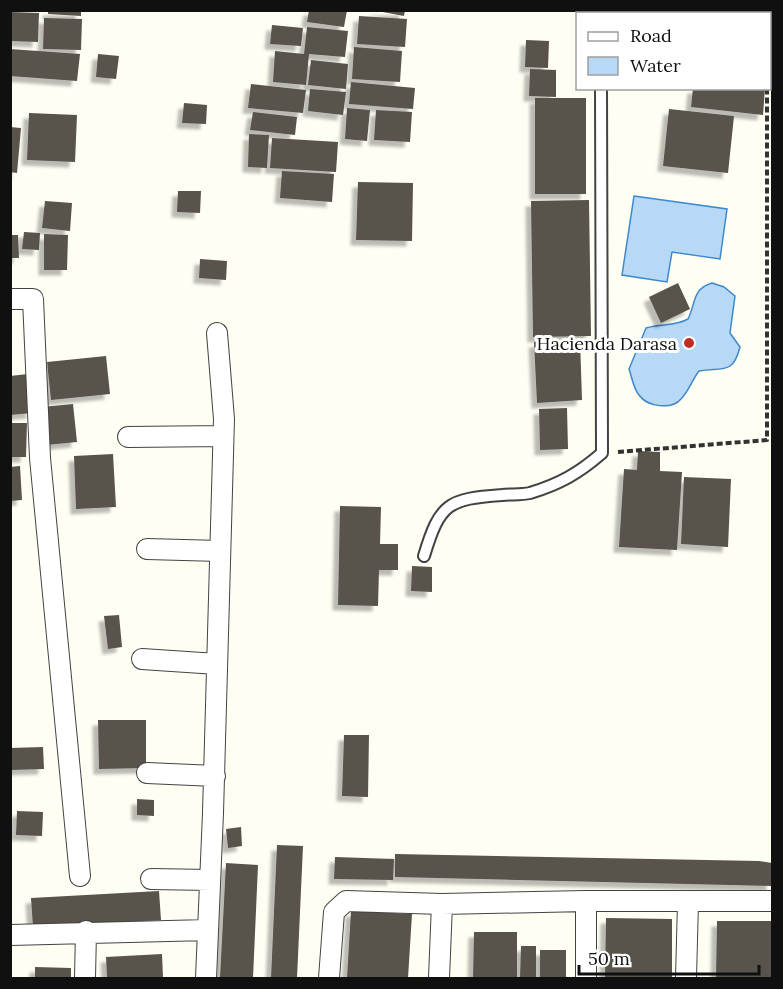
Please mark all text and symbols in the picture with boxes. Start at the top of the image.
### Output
legend [576,12,771,90]
text: Road [630,24,672,47]
text: Water [630,54,681,77]
place label: Hacienda Darasa [537,332,677,355]
marker: Hacienda Darasa [682,336,696,350]
scale bar [579,938,759,976]
text: 50 m [588,947,630,970]

